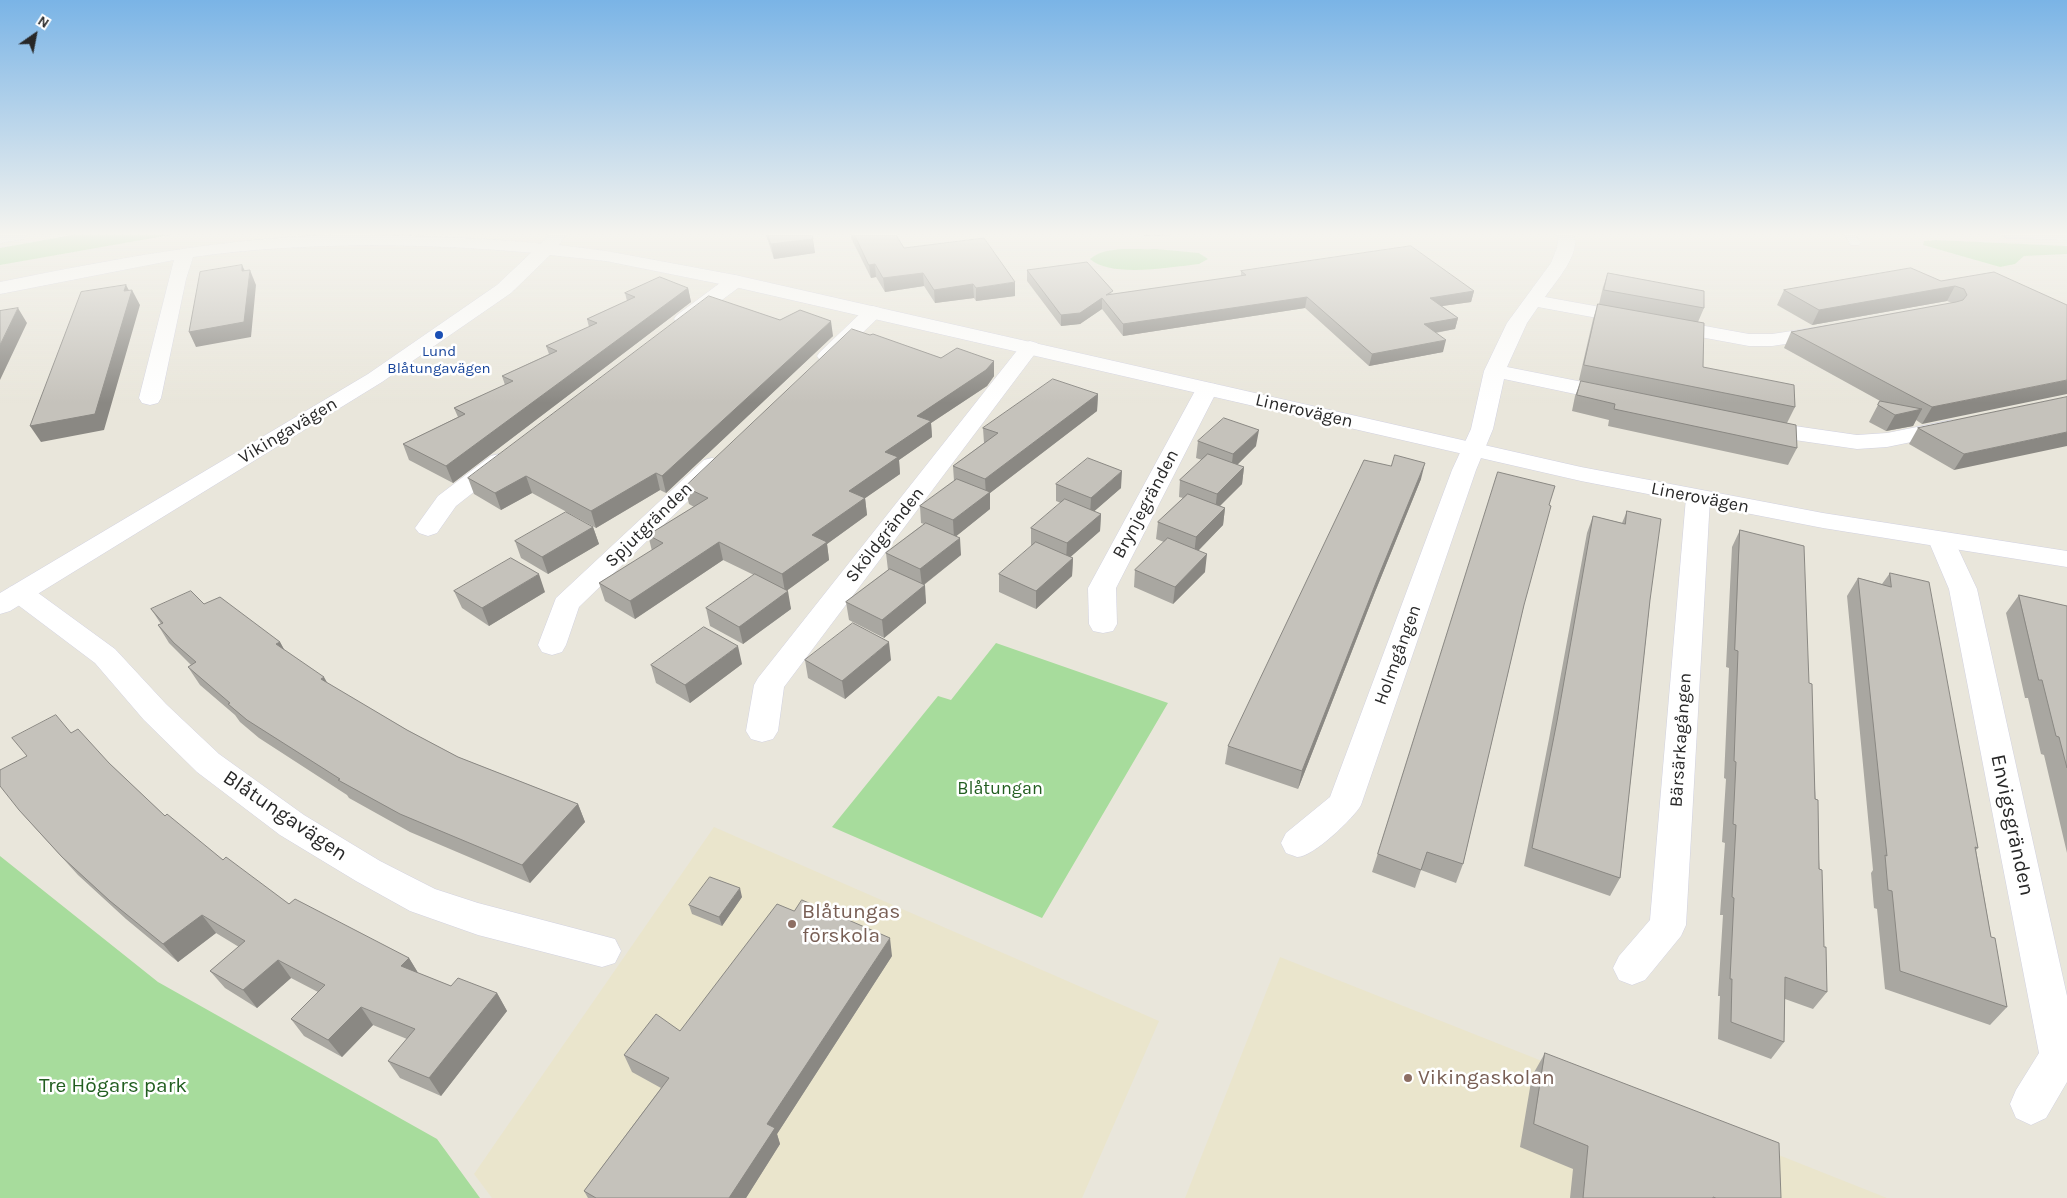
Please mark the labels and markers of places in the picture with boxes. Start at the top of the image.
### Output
marker: Lund Blåtungavägen [433,329,445,341]
place label: Lund Blåtungavägen [387,343,491,378]
place label: Blåtungas förskola [802,899,900,949]
marker: Blåtungas förskola [786,918,798,930]
place label: Vikingaskolan [1418,1065,1555,1091]
marker: Vikingaskolan [1402,1072,1414,1084]

